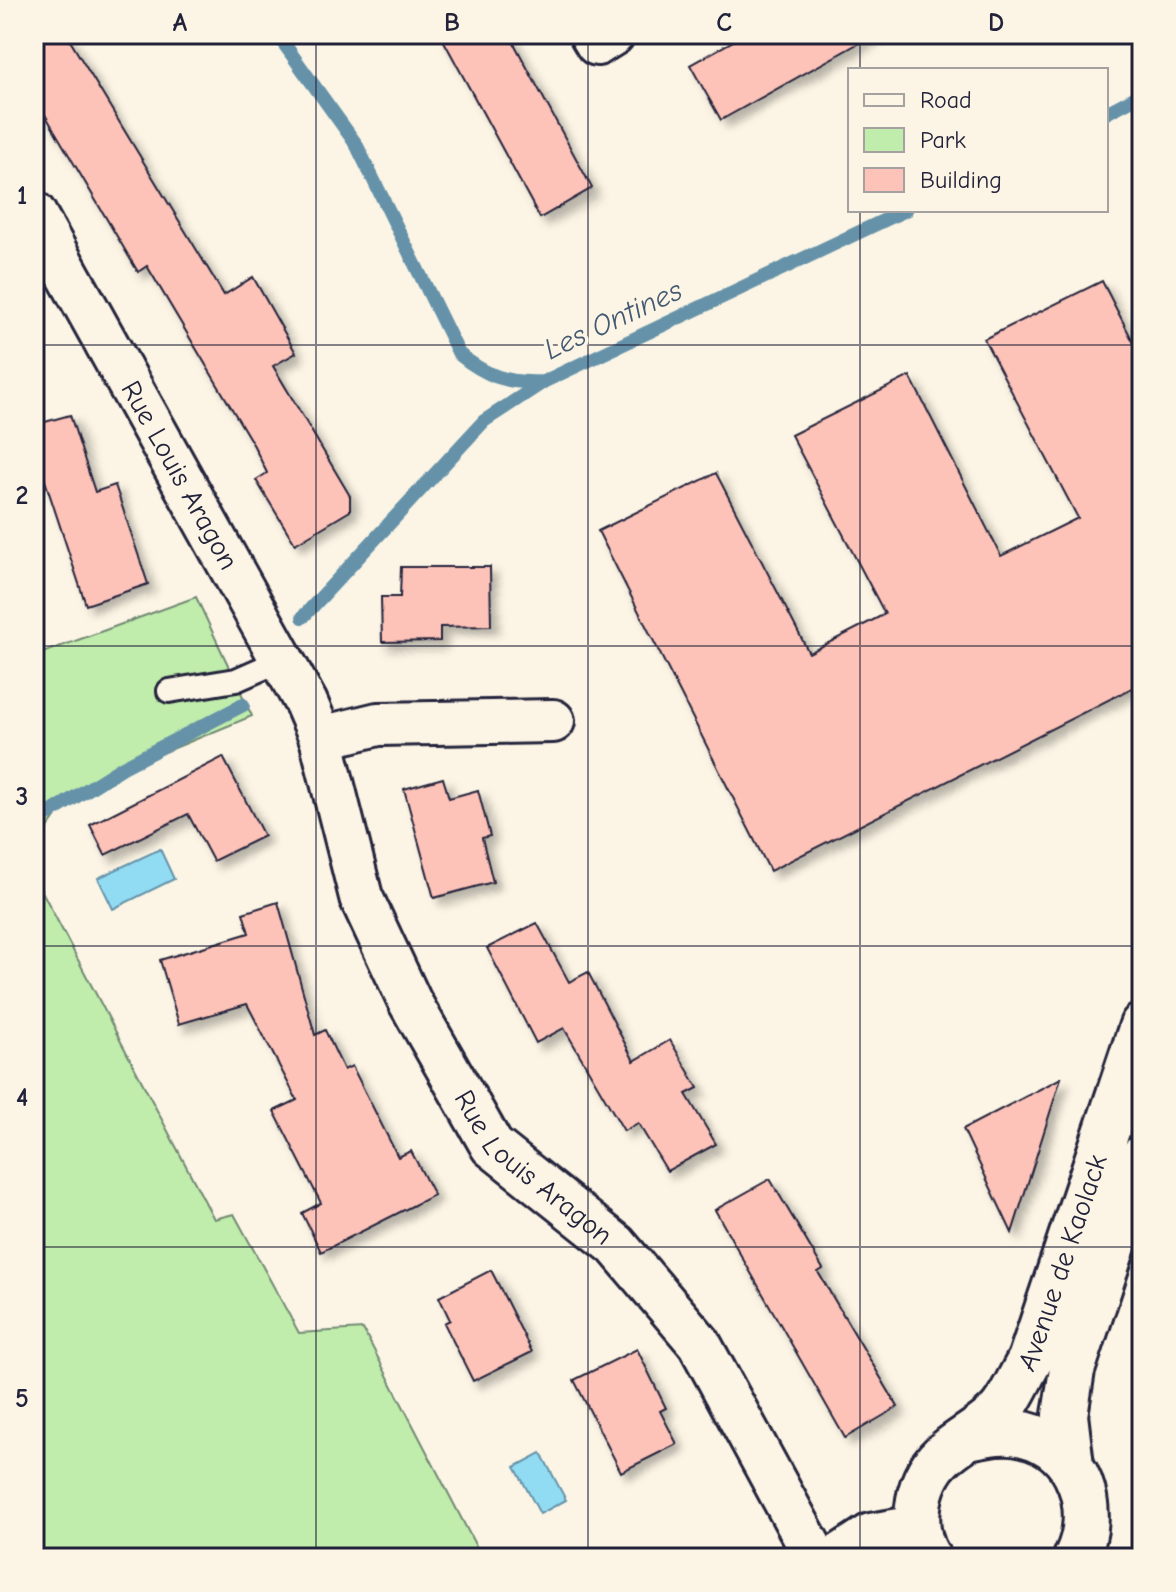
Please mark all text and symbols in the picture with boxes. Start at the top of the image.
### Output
text: A [173,8,188,38]
text: B [444,8,460,38]
text: C [716,8,732,38]
text: D [988,8,1004,38]
legend [848,68,1108,212]
text: Road [920,86,972,114]
text: Park [920,126,966,154]
text: Building [920,166,1002,194]
text: 1 [17,181,27,211]
water label: Les Ontines [538,273,688,367]
street label: Rue Louis Aragon [114,375,245,575]
text: 2 [16,481,28,511]
text: 3 [16,782,28,812]
text: 4 [16,1083,28,1113]
street label: Rue Louis Aragon [448,1085,619,1252]
street label: Avenue de Kaolack [1011,1150,1114,1377]
text: 5 [15,1384,29,1414]

